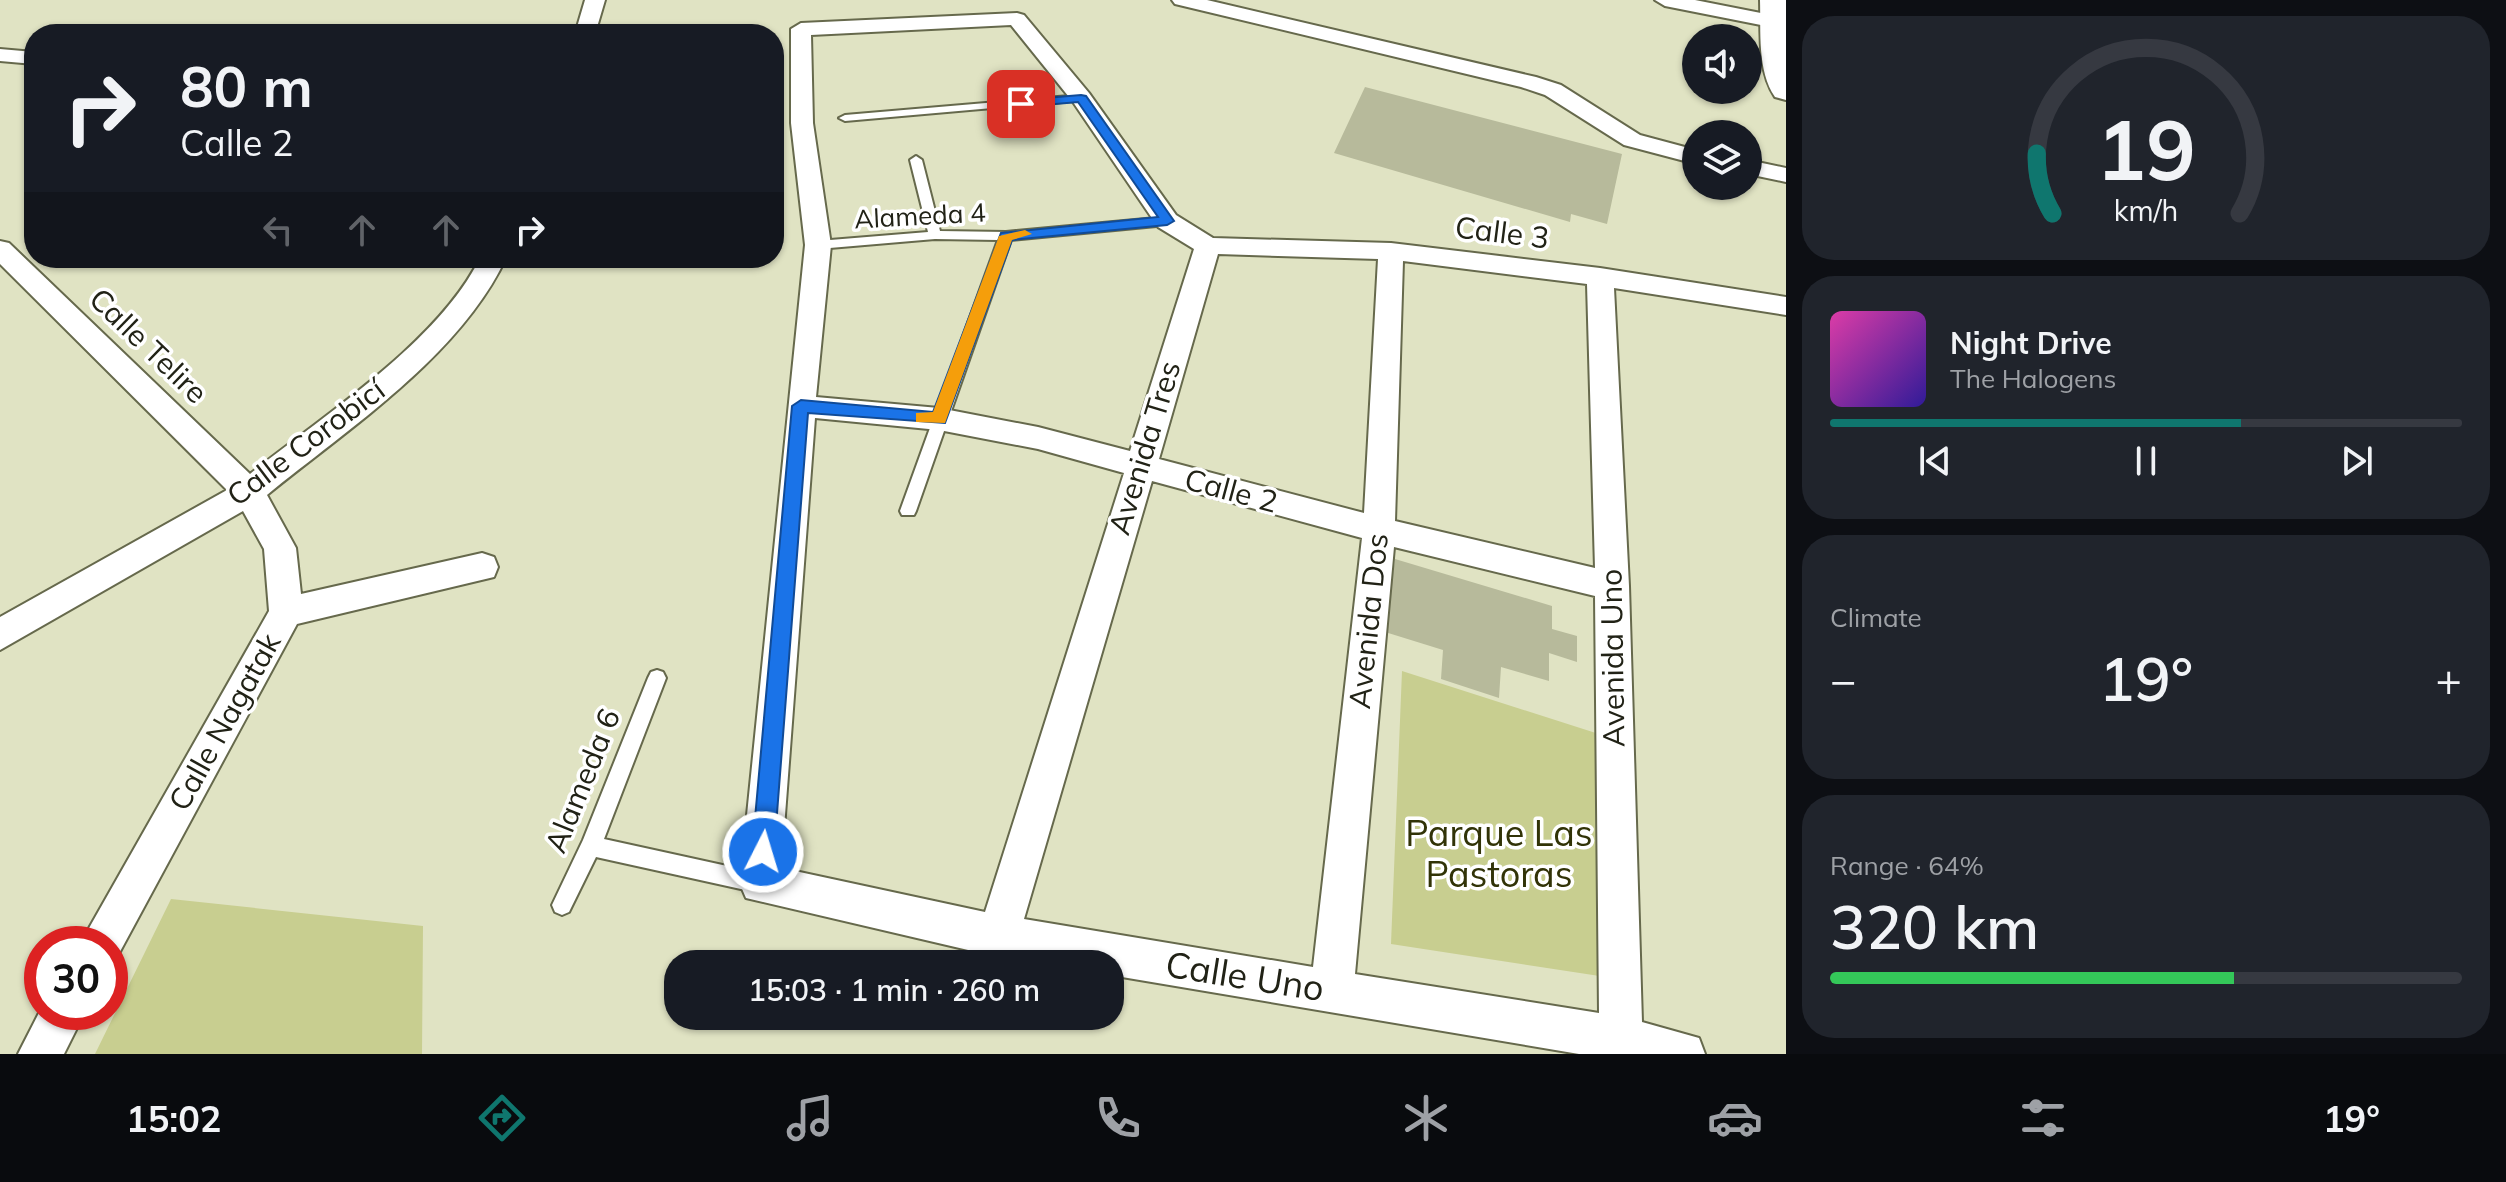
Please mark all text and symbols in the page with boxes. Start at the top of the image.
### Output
map controls [1682,24,1762,200]
button: sound [1682,24,1762,104]
text: 80 m [180,51,313,121]
icon: right [48,56,152,160]
pin [987,70,1055,138]
icon: arrive [999,82,1043,126]
text: 19 [2096,95,2196,200]
text: Calle 2 [180,120,293,165]
button: layers [1682,120,1762,200]
text: km/h [2114,192,2178,228]
street label: Alameda 4 [853,196,986,235]
street label: Calle 3 [1453,207,1551,257]
icon: left [256,208,300,252]
icon: ahead [340,208,384,252]
icon: ahead [424,208,468,252]
icon: right [508,208,552,252]
street label: Calle Telire [82,280,216,411]
text: Night Drive [1950,324,2112,362]
street label: Avenida Tres [1100,356,1188,539]
text: The Halogens [1950,362,2116,395]
street label: Calle Corobicí [219,369,393,514]
icon: previous [1913,439,1957,483]
icon: pause [2124,439,2168,483]
icon: next [2335,439,2379,483]
street label: Calle 2 [1181,459,1282,521]
street label: Avenida Dos [1340,531,1396,711]
street label: Avenida Uno [1591,568,1633,748]
text: Climate [1830,601,1922,634]
street label: Calle Nagatak [160,626,289,817]
text: 19° [2099,641,2193,716]
text: − [1830,652,1856,707]
text: + [2436,652,2462,707]
street label: Alameda 6 [536,703,628,858]
position arrow [721,810,805,894]
park label: Parque Las Pastoras [1405,810,1593,896]
text: Range · 64% [1830,849,1984,882]
text: 320 km [1830,889,2039,964]
speed limit sign: 30 [24,926,128,1030]
street label: Calle Uno [1163,941,1327,1010]
text: 15:03 · 1 min · 260 m [748,971,1040,1009]
icon: directions [474,1090,530,1146]
icon: music [782,1090,838,1146]
icon: phone [1090,1090,1146,1146]
icon: climate [1398,1090,1454,1146]
icon: car [1707,1090,1763,1146]
icon: filters [2015,1090,2071,1146]
text: 15:02 [126,1096,221,1141]
text: 19° [2323,1096,2380,1141]

